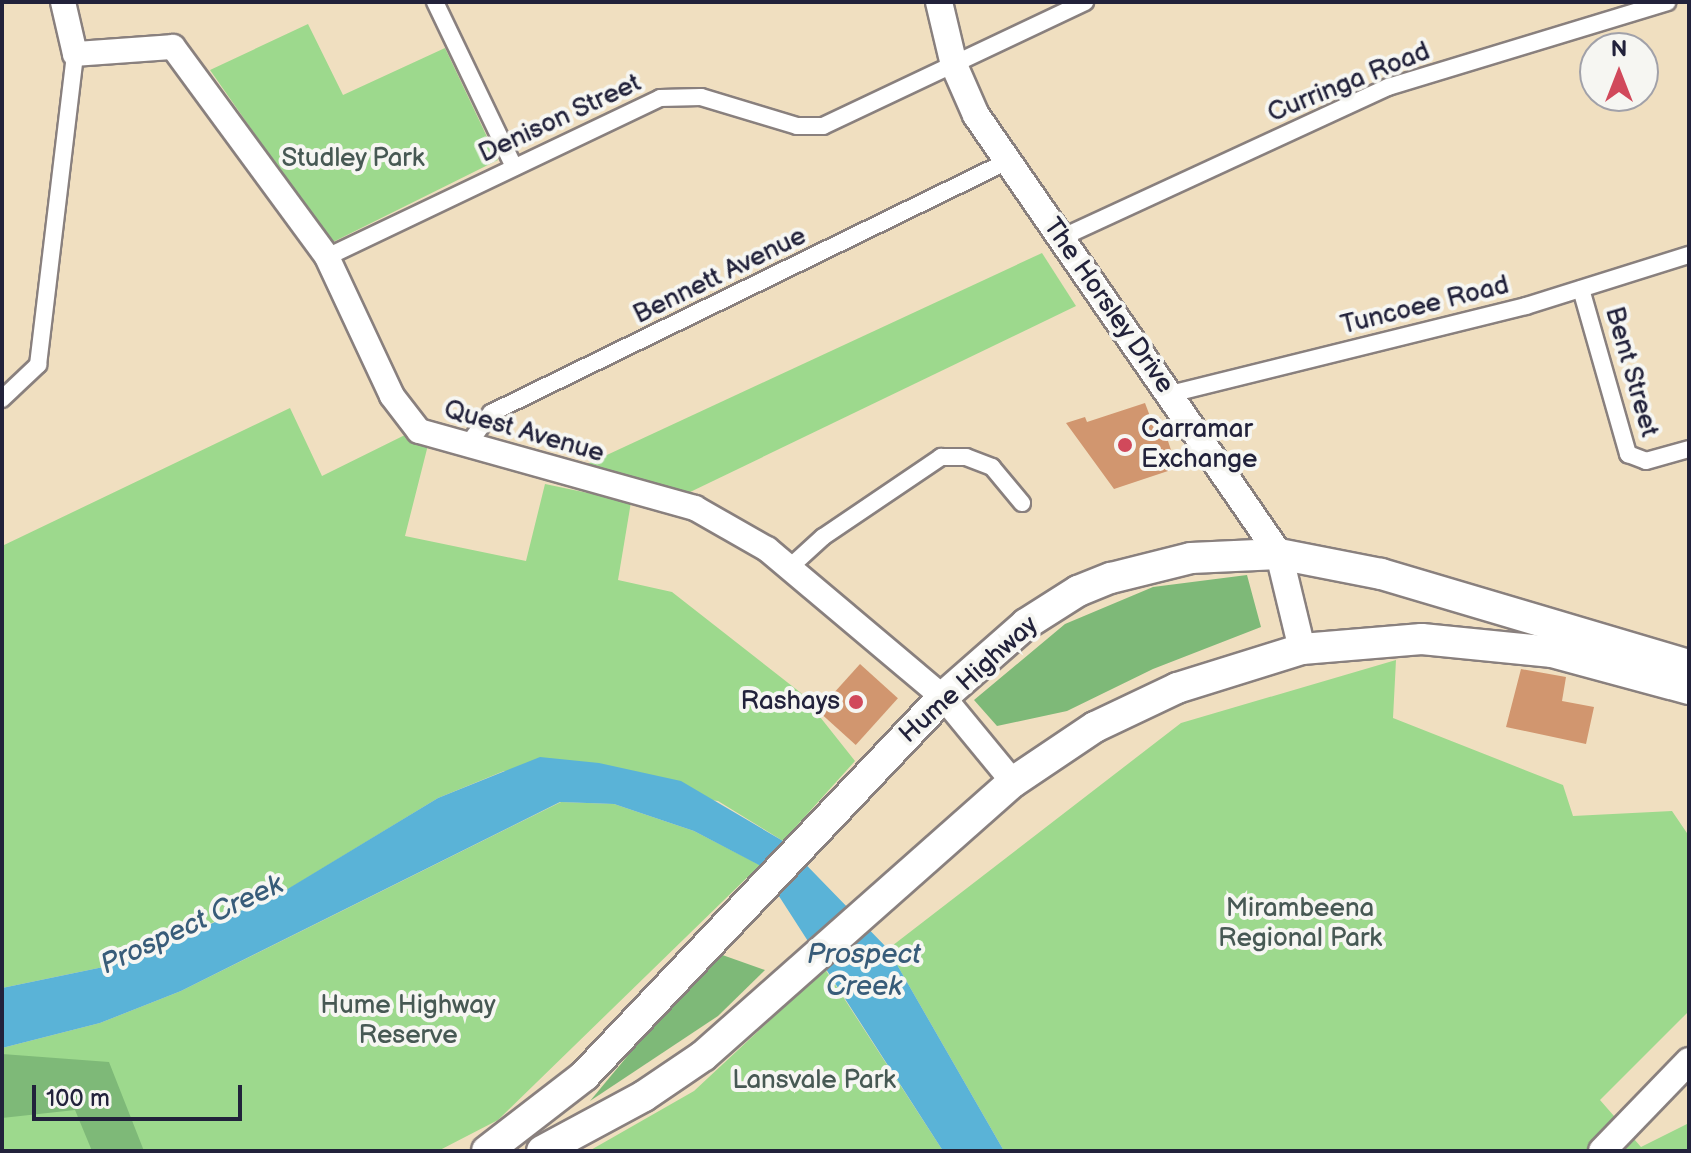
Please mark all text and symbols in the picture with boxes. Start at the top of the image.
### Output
north arrow [1579,32,1659,112]
street label: Curringa Road [1263,36,1435,130]
text: N [1611,36,1627,63]
street label: Denison Street [474,68,646,170]
park label: Studley Park [281,143,425,175]
street label: The Horsley Drive [1035,212,1181,400]
street label: Bennett Avenue [629,221,811,331]
street label: Tuncoee Road [1338,270,1512,342]
street label: Bent Street [1597,303,1665,441]
street label: Quest Avenue [440,394,608,470]
place label: Carramar Exchange [1141,414,1258,476]
marker: Carramar Exchange [1116,436,1134,454]
street label: Hume Highway [893,610,1045,750]
place label: Rashays [740,686,840,718]
marker: Rashays [847,693,865,711]
water label: Prospect Creek [95,868,289,982]
park label: Mirambeena Regional Park [1218,893,1382,954]
water label: Prospect Creek [807,938,921,1004]
park label: Hume Highway Reserve [320,990,496,1052]
park label: Lansvale Park [732,1065,896,1097]
scale bar [36,1069,246,1119]
text: 100 m [46,1084,110,1113]

